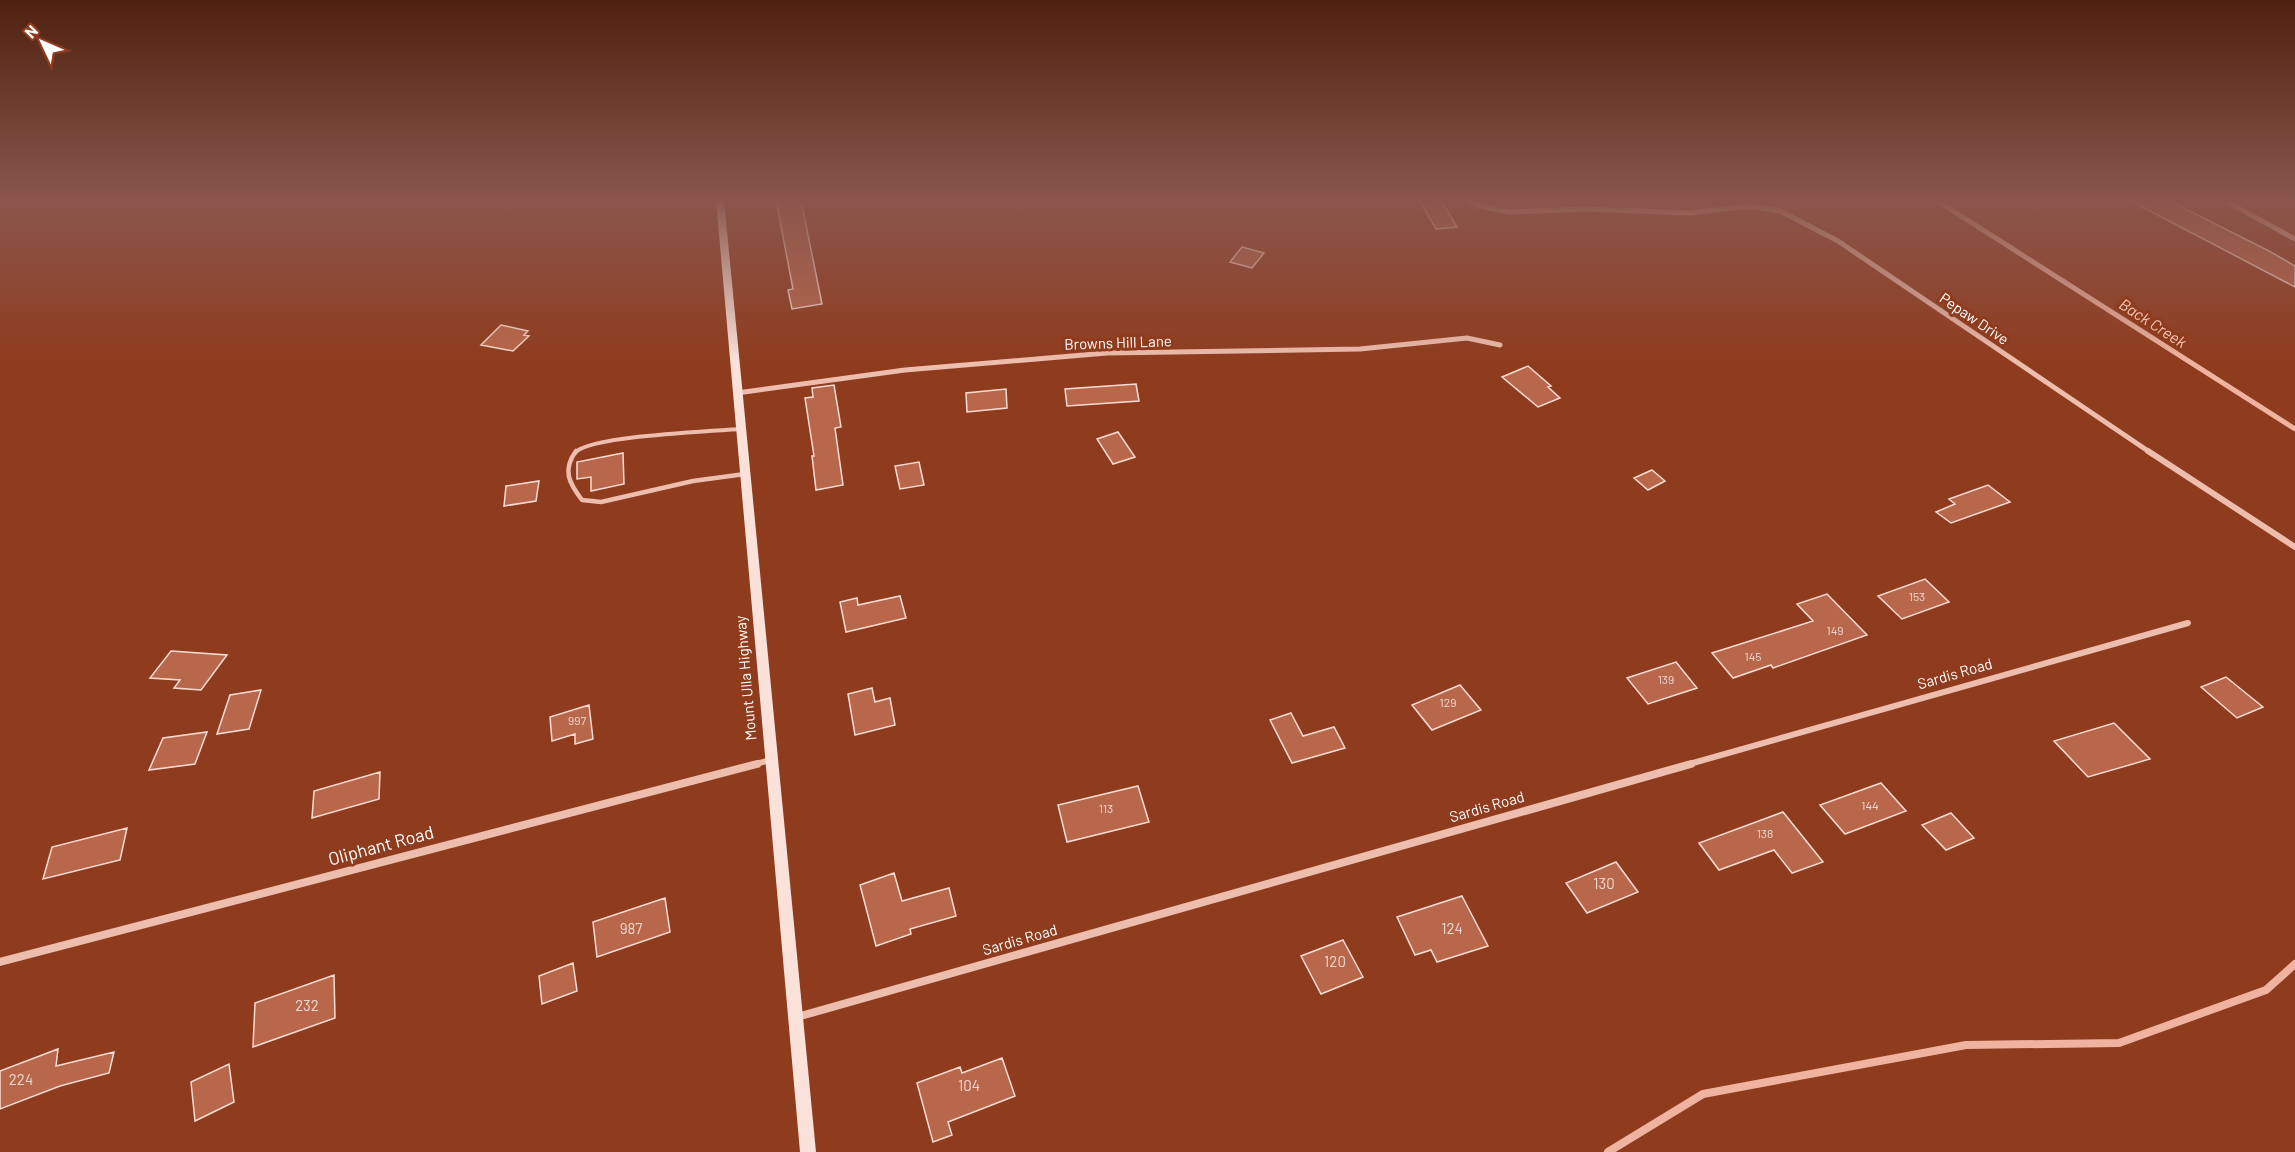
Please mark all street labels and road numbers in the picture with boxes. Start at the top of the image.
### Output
street label: Pepaw Drive [1936,288,2013,348]
street label: Browns Hill Lane [1064,331,1172,353]
street label: Mount Ulla Highway [731,615,759,741]
street label: Sardis Road [1915,654,1994,692]
street label: Sardis Road [1447,787,1526,825]
street label: Oliphant Road [326,820,436,870]
street label: Sardis Road [980,920,1059,958]

